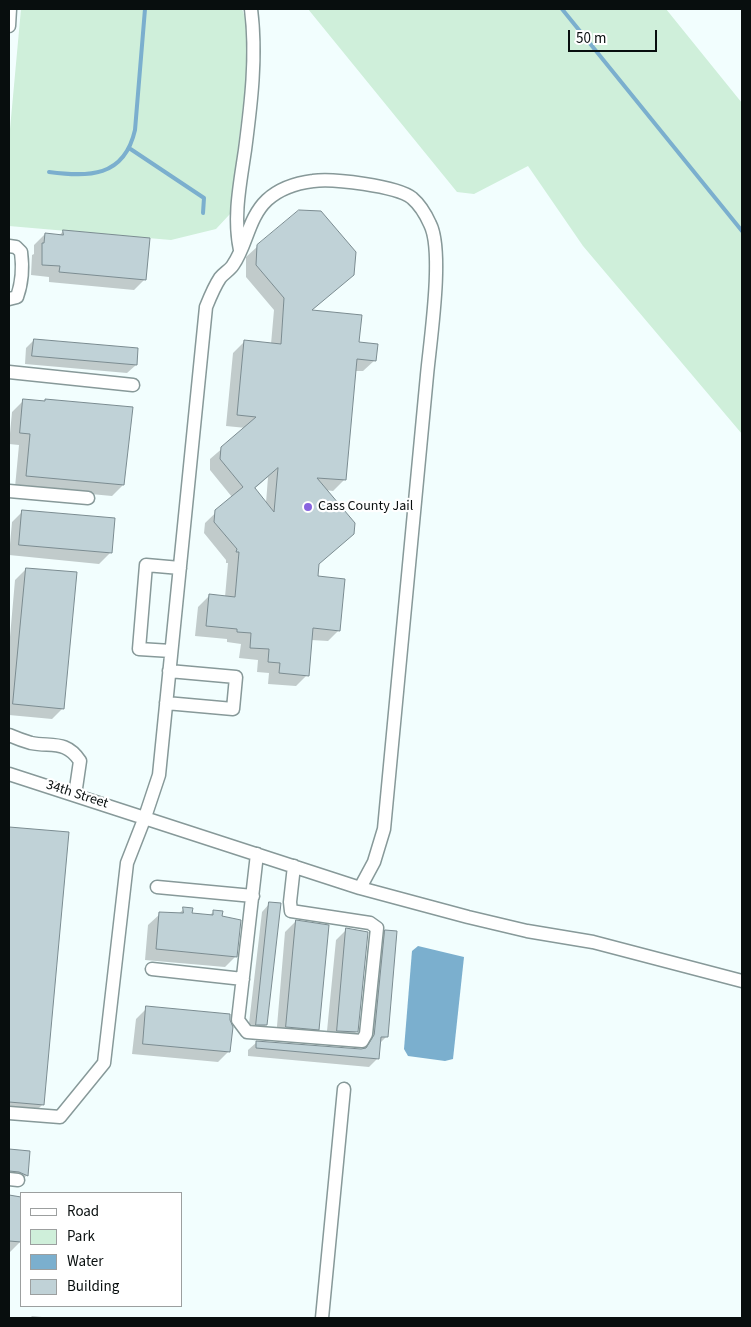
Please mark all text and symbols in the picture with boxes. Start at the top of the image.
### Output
scale bar [571,20,660,52]
text: 50 m [576,28,606,49]
place label: Cass County Jail [318,499,413,515]
marker: Cass County Jail [302,501,314,513]
street label: 34th Street [44,777,110,813]
legend [20,1192,182,1307]
text: Road [67,1201,99,1222]
text: Park [67,1226,95,1247]
text: Water [67,1251,103,1272]
text: Building [67,1276,119,1297]

